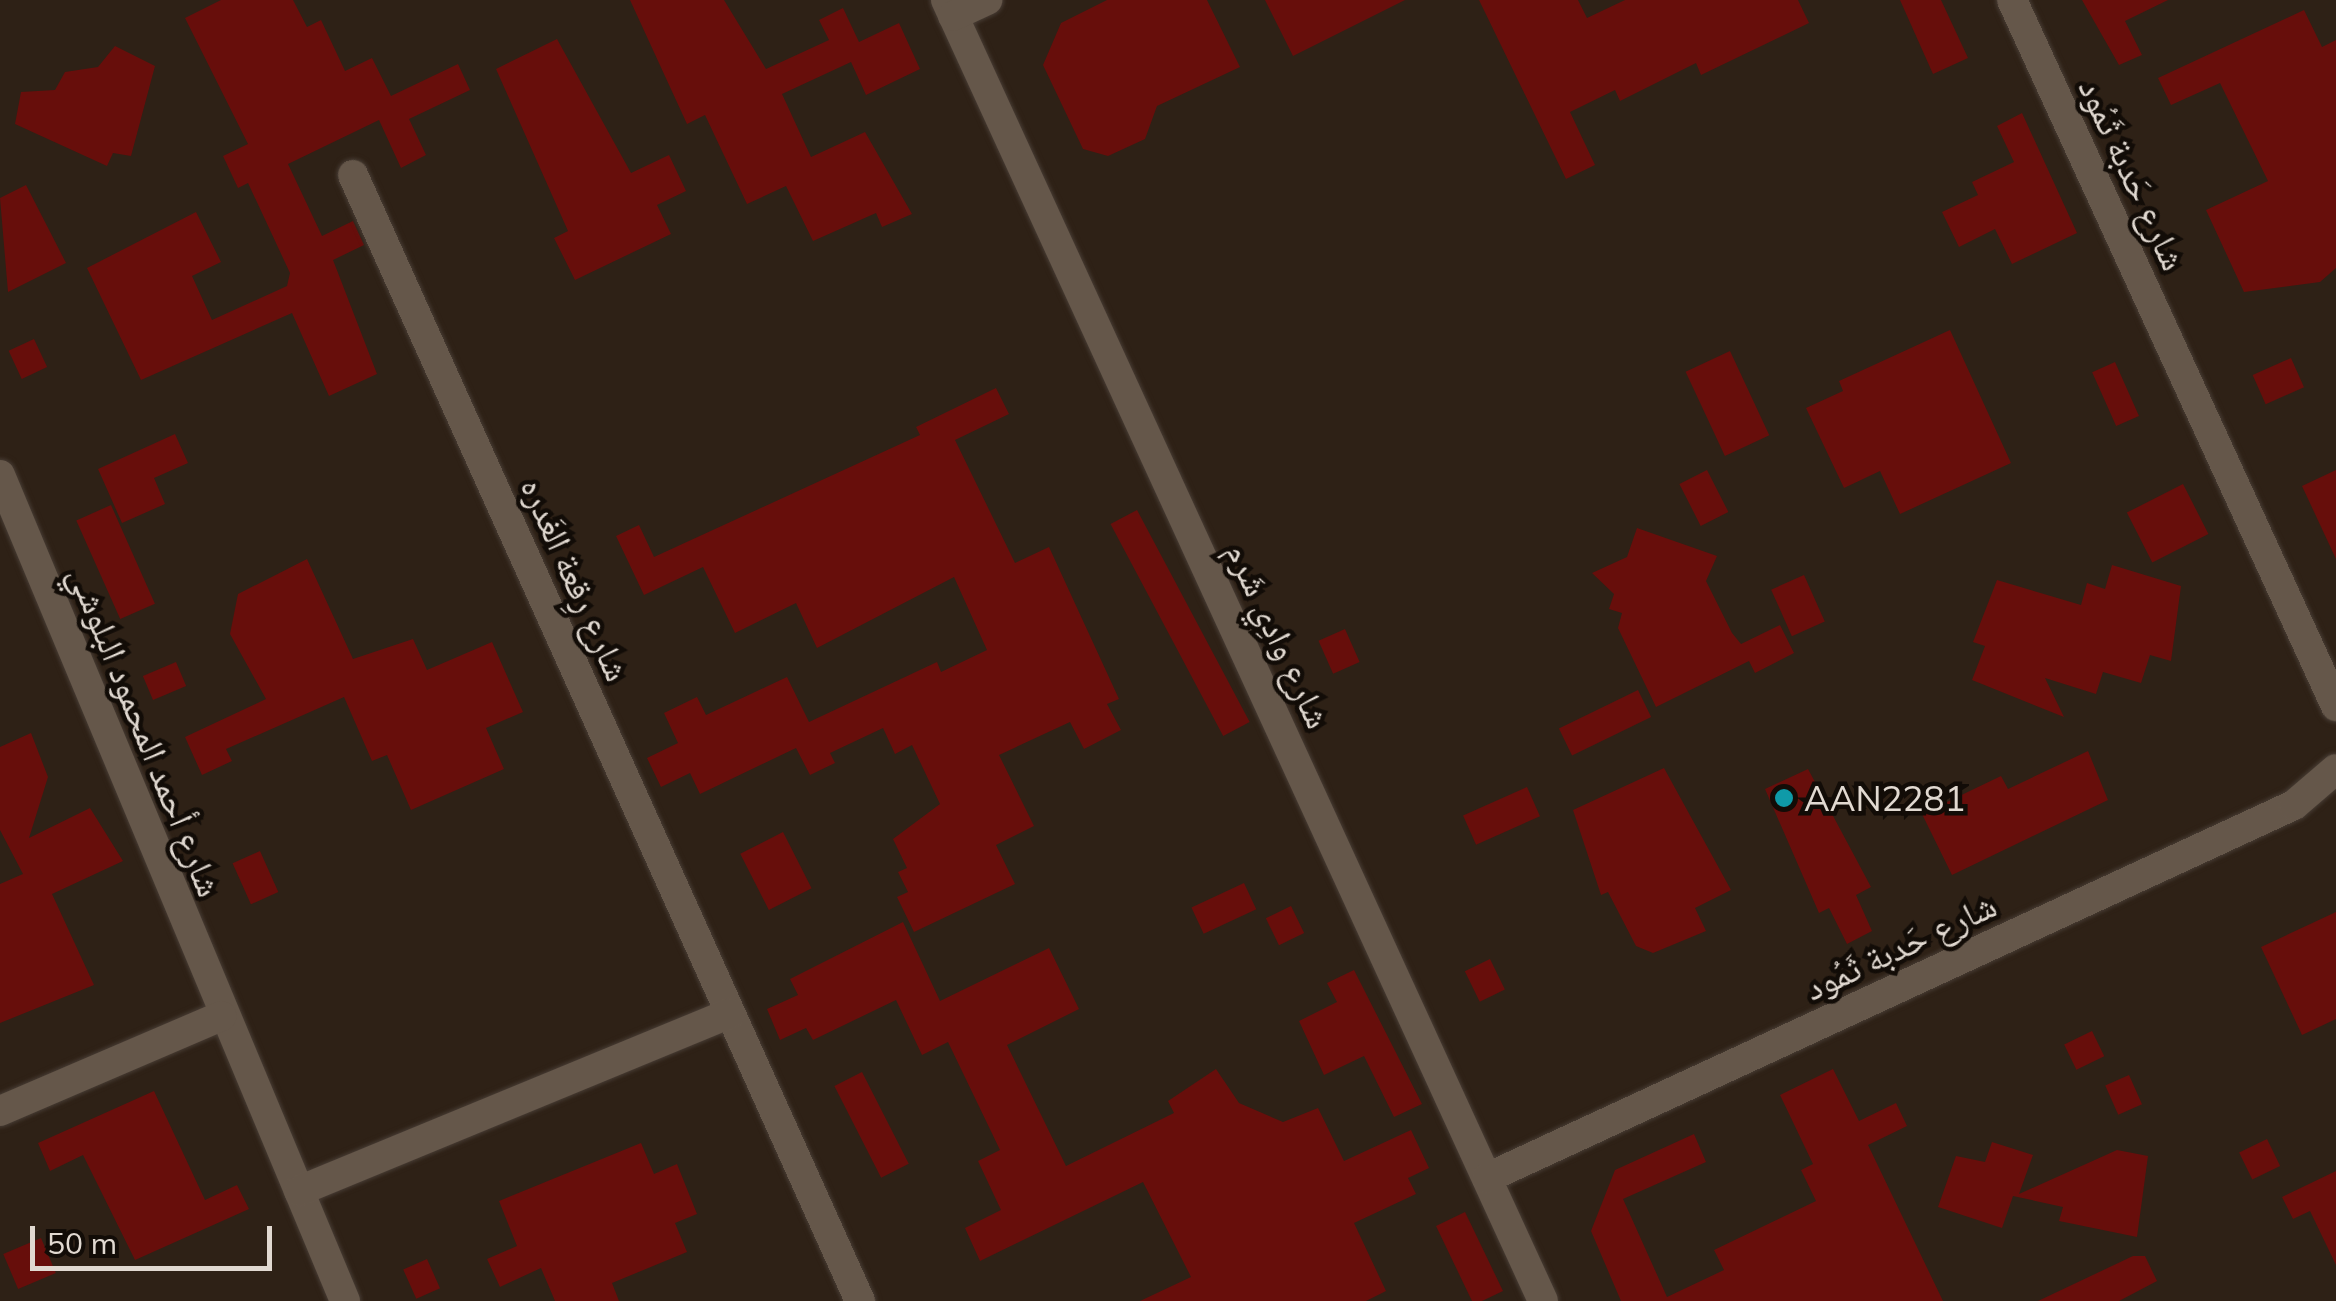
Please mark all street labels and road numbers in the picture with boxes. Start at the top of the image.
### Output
street label: شارع حَدبة ثَمُود [2070,72,2196,276]
street label: شارع رِقعة الغَدره [512,471,640,687]
street label: شارع وادِي شَرم [1218,536,1340,734]
street label: شارع أحمد المحمود البلوشي [61,560,231,902]
street label: شارع حَدبة ثَمُود [1798,883,2002,1009]

